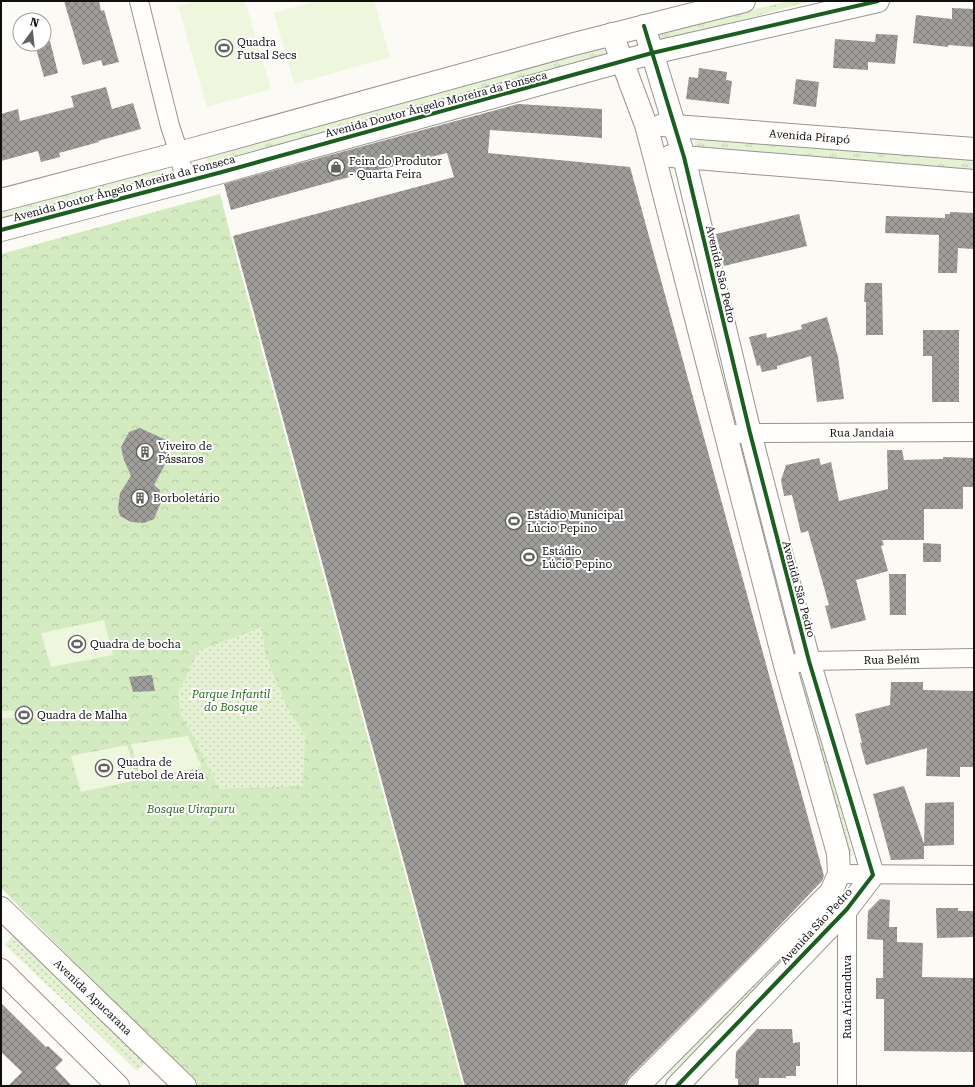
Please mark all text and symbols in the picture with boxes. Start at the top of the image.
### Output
north arrow [12,12,52,52]
text: N [29,15,41,30]
place label: Quadra Futsal Secs [237,36,296,62]
sports icon: Quadra Futsal Secs [214,38,234,58]
street label: Avenida Doutor Ângelo Moreira da Fonseca [324,68,549,140]
street label: Avenida Pirapó [769,127,851,146]
street label: Avenida Doutor Ângelo Moreira da Fonseca [12,152,237,224]
place label: Feira do Produtor - Quarta Feira [349,155,442,181]
shop icon: Feira do Produtor - Quarta Feira [326,157,346,177]
street label: Avenida São Pedro [703,224,738,324]
street label: Rua Jandaia [830,426,894,440]
place label: Viveiro de Pássaros [158,440,212,466]
building icon: Viveiro de Pássaros [135,442,155,462]
building icon: Borboletário [130,488,150,508]
place label: Borboletário [153,492,220,505]
place label: Estádio Municipal Lúcio Pepino [527,509,624,535]
sports icon: Estádio Municipal Lúcio Pepino [504,511,524,531]
street label: Avenida São Pedro [779,539,818,639]
place label: Estádio Lúcio Pepino [542,545,613,571]
sports icon: Estádio Lúcio Pepino [519,547,539,567]
sports icon: Quadra de bocha [67,634,87,654]
place label: Quadra de bocha [90,638,181,651]
street label: Rua Belém [864,653,920,667]
park label: Parque Infantil do Bosque [191,688,270,714]
sports icon: Quadra de Malha [14,705,34,725]
place label: Quadra de Malha [37,709,127,722]
place label: Quadra de Futebol de Areia [117,756,204,782]
sports icon: Quadra de Futebol de Areia [94,758,114,778]
park label: Bosque Uirapuru [146,803,235,816]
street label: Avenida São Pedro [778,885,855,967]
street label: Rua Aricanduva [841,955,854,1039]
street label: Avenida Apucarana [51,957,134,1038]

